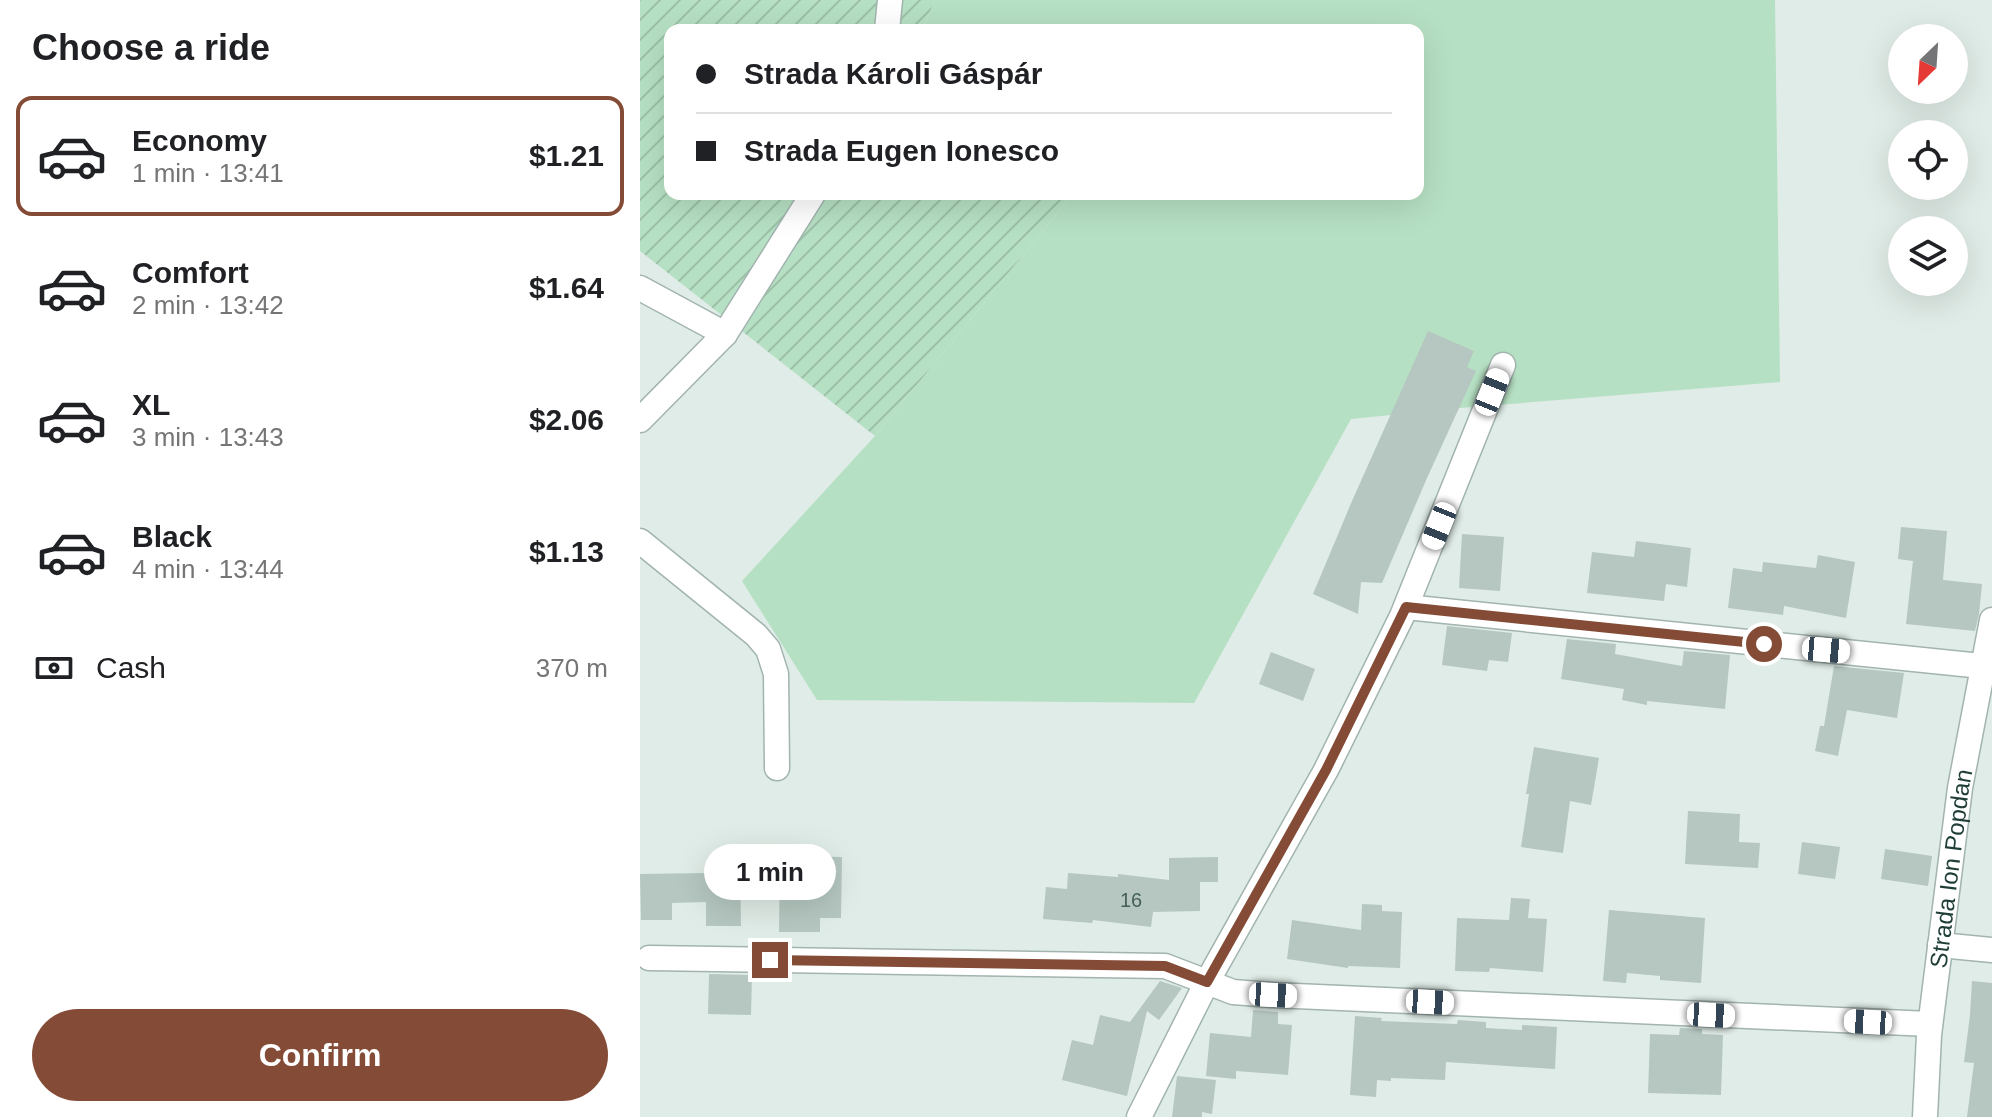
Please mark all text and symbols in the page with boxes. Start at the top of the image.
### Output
north arrow [1888,24,1968,104]
map controls [1888,24,1968,296]
text: Choose a ride [32,27,270,68]
text: Strada Károli Gáspár [744,57,1042,90]
icon: car [36,120,108,192]
button: locate [1888,120,1968,200]
text: Economy [132,124,267,157]
text: Strada Eugen Ionesco [744,134,1059,167]
text: $1.21 [529,139,604,172]
text: 1 min · 13:41 [132,158,284,188]
button: layers [1888,216,1968,296]
icon: car [36,252,108,324]
text: Comfort [132,256,249,289]
text: $1.64 [529,271,604,304]
text: 2 min · 13:42 [132,290,284,320]
car [1472,365,1512,419]
icon: car [36,384,108,456]
text: XL [132,388,170,421]
text: $2.06 [529,403,604,436]
text: 3 min · 13:43 [132,422,284,452]
car [1419,499,1459,553]
icon: car [36,516,108,588]
text: Black [132,520,212,553]
text: $1.13 [529,535,604,568]
text: 4 min · 13:44 [132,554,284,584]
route start [1746,626,1782,662]
car [1801,636,1851,664]
icon: cash [32,646,76,690]
text: Cash [96,651,166,684]
text: 370 m [536,653,608,683]
street label: Strada Ion Popdan [1924,767,1977,969]
callout: 1 min [704,844,836,900]
text: 1 min [736,857,804,887]
house number: 16 [1120,889,1142,911]
route end [752,942,788,978]
car [1248,982,1298,1008]
car [1405,989,1455,1015]
car [1686,1002,1736,1028]
button: Confirm [32,1009,608,1101]
car [1843,1009,1893,1035]

